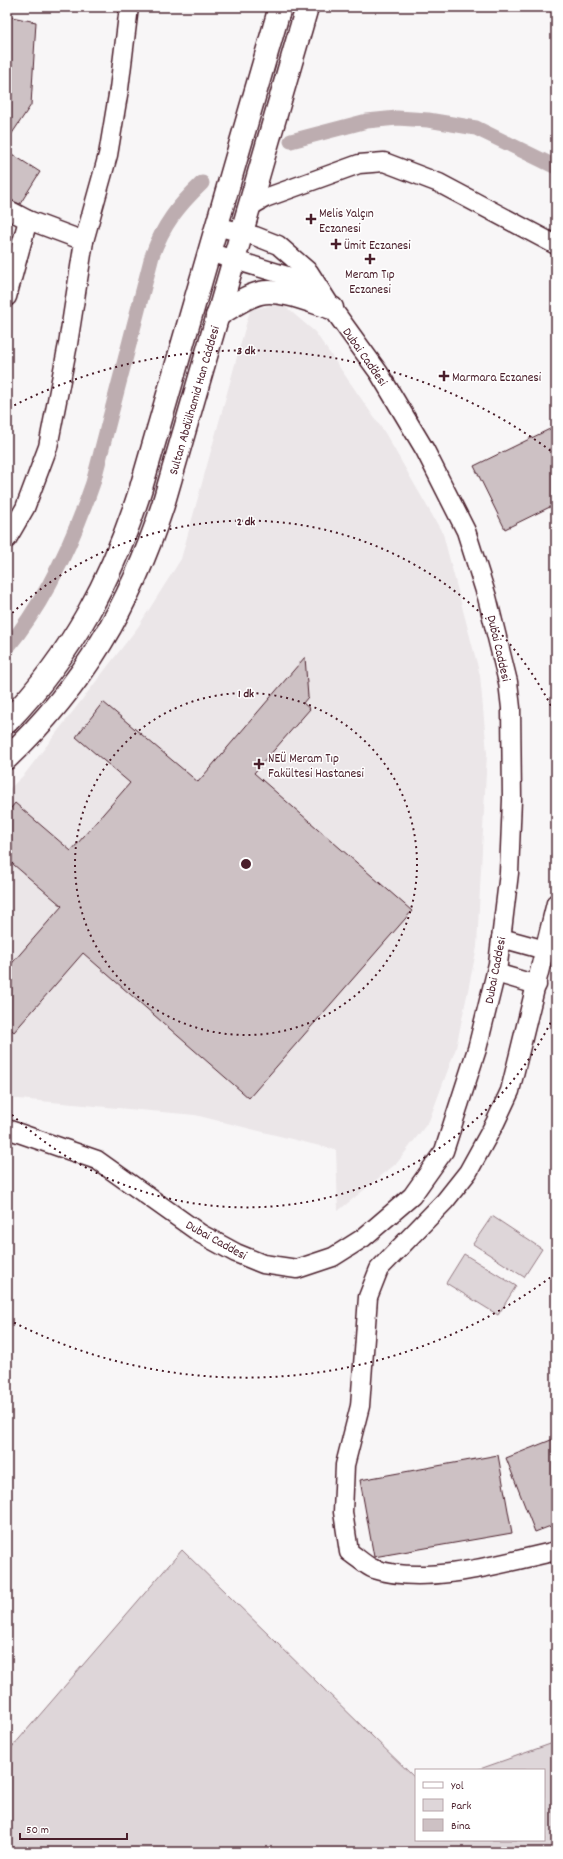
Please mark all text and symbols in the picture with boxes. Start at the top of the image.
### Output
place label: Melis Yalçın Eczanesi [319,205,374,239]
marker: Melis Yalçın Eczanesi [306,214,316,224]
place label: Ümit Eczanesi [344,237,411,256]
marker: Ümit Eczanesi [331,239,341,249]
marker: Meram Tıp Eczanesi [365,254,375,264]
place label: Meram Tıp Eczanesi [345,266,395,300]
street label: Sultan Abdülhamid Han Caddesi [165,323,226,477]
street label: Dubai Caddesi [337,324,391,391]
text: 3 dk [237,343,255,360]
place label: Marmara Eczanesi [452,369,542,388]
marker: Marmara Eczanesi [439,371,449,381]
text: 2 dk [237,514,255,531]
street label: Dubai Caddesi [481,613,515,684]
text: 1 dk [238,686,254,703]
place label: NEÜ Meram Tıp Fakültesi Hastanesi [268,750,365,784]
marker: NEÜ Meram Tıp Fakültesi Hastanesi [253,758,265,770]
centre of rings [239,857,253,871]
street label: Dubai Caddesi [481,935,512,1006]
street label: Dubai Caddesi [182,1216,251,1266]
legend [415,1769,545,1841]
text: Yol [451,1778,464,1795]
text: Park [451,1798,472,1815]
scale bar [20,1815,127,1841]
text: Bina [451,1818,470,1835]
text: 50 m [26,1822,49,1839]

